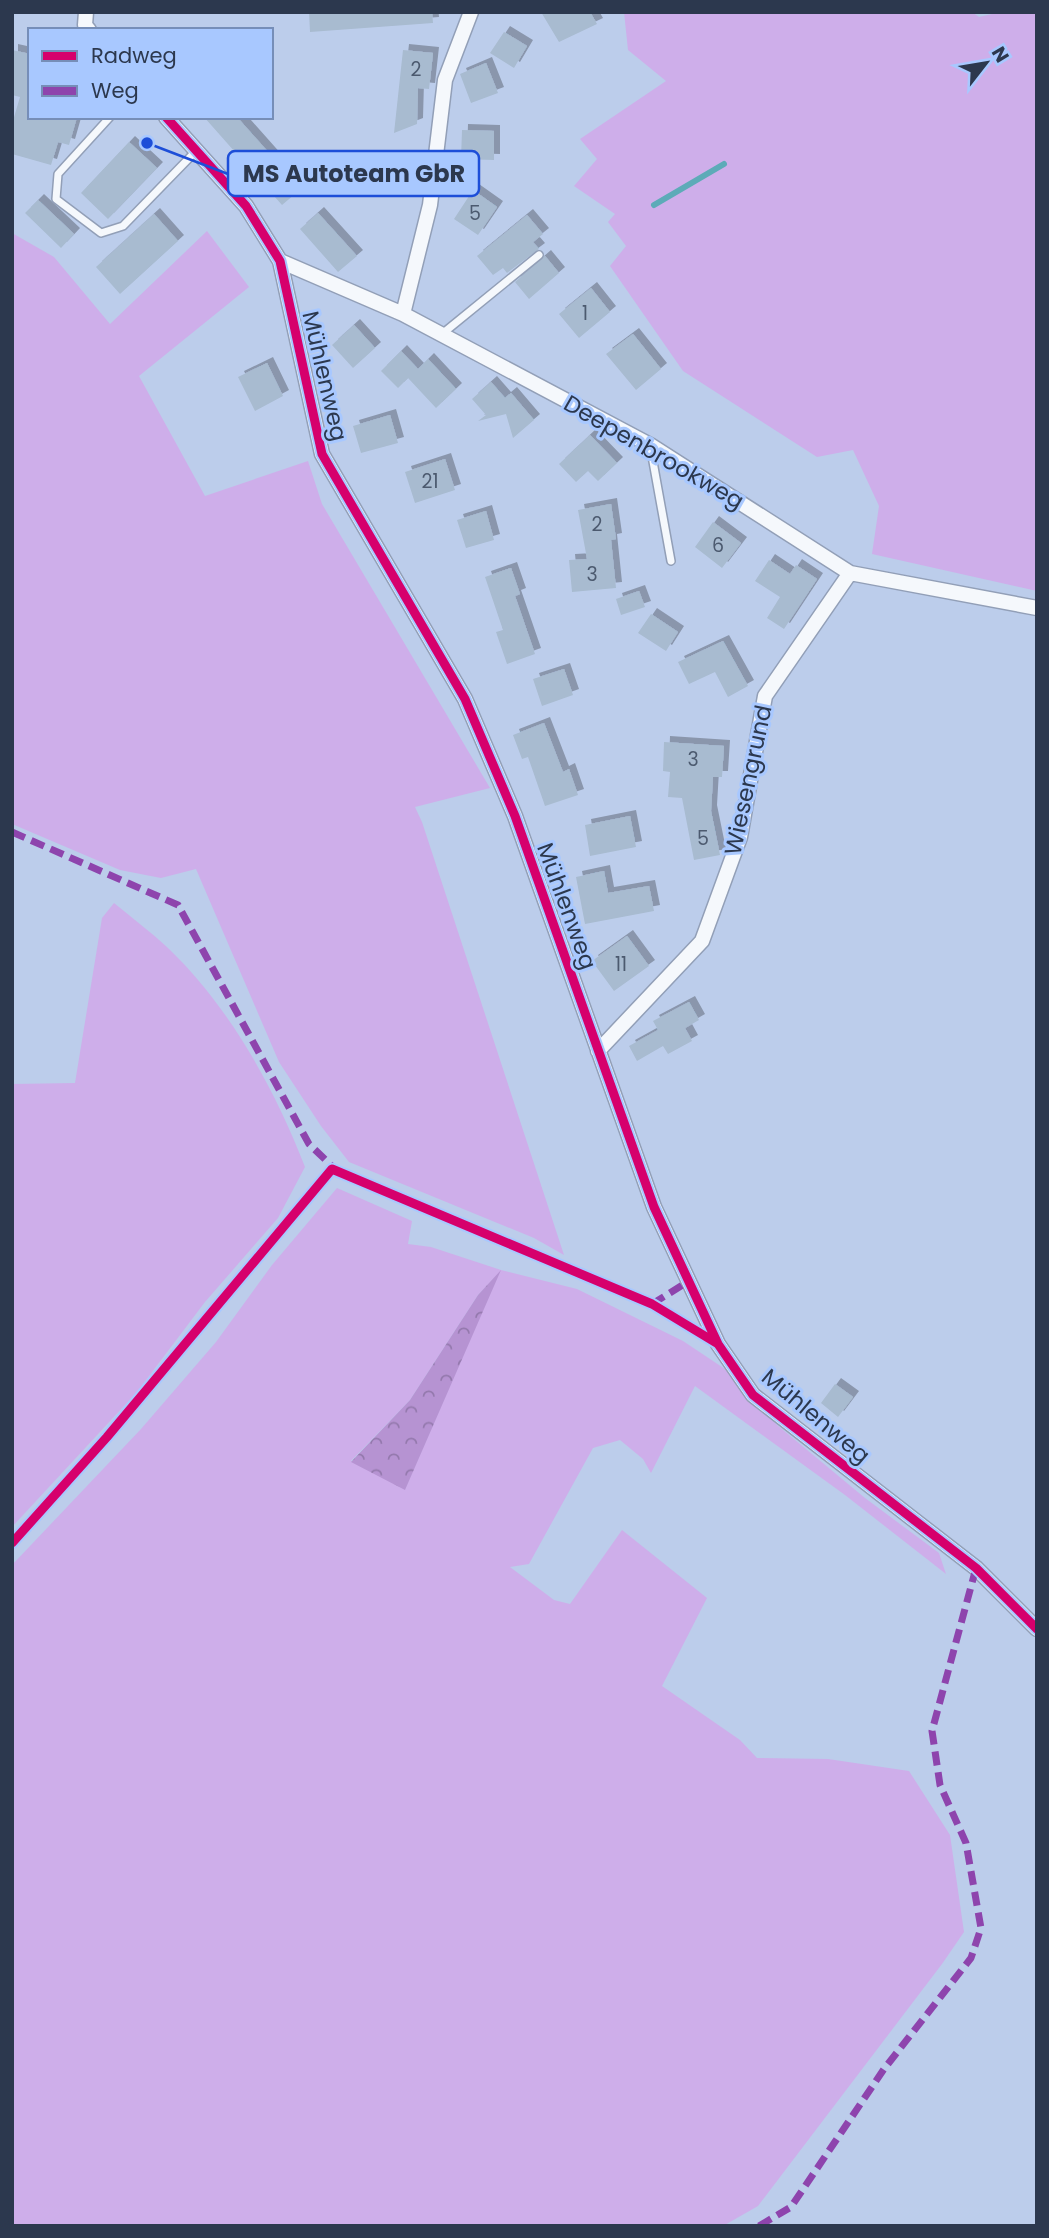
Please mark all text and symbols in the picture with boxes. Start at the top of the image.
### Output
legend [28,28,273,119]
north arrow [951,28,1021,98]
text: Radweg [91,41,177,70]
text: N [985,41,1015,68]
house number: 2 [411,56,422,83]
text: Weg [91,76,139,105]
callout: MS Autoteam GbR [228,151,479,196]
text: MS Autoteam GbR [243,157,465,190]
house number: 5 [469,200,481,227]
house number: 1 [582,300,588,327]
street label: Mühlenweg [295,308,355,444]
street label: Deepenbrookweg [558,387,750,517]
house number: 21 [421,468,439,495]
house number: 2 [592,511,603,538]
house number: 6 [712,532,724,559]
house number: 3 [586,561,598,588]
street label: Wiesengrund [716,702,780,858]
house number: 3 [687,746,699,773]
house number: 5 [697,825,709,852]
street label: Mühlenweg [529,838,605,974]
house number: 11 [615,951,627,978]
street label: Mühlenweg [755,1361,877,1471]

